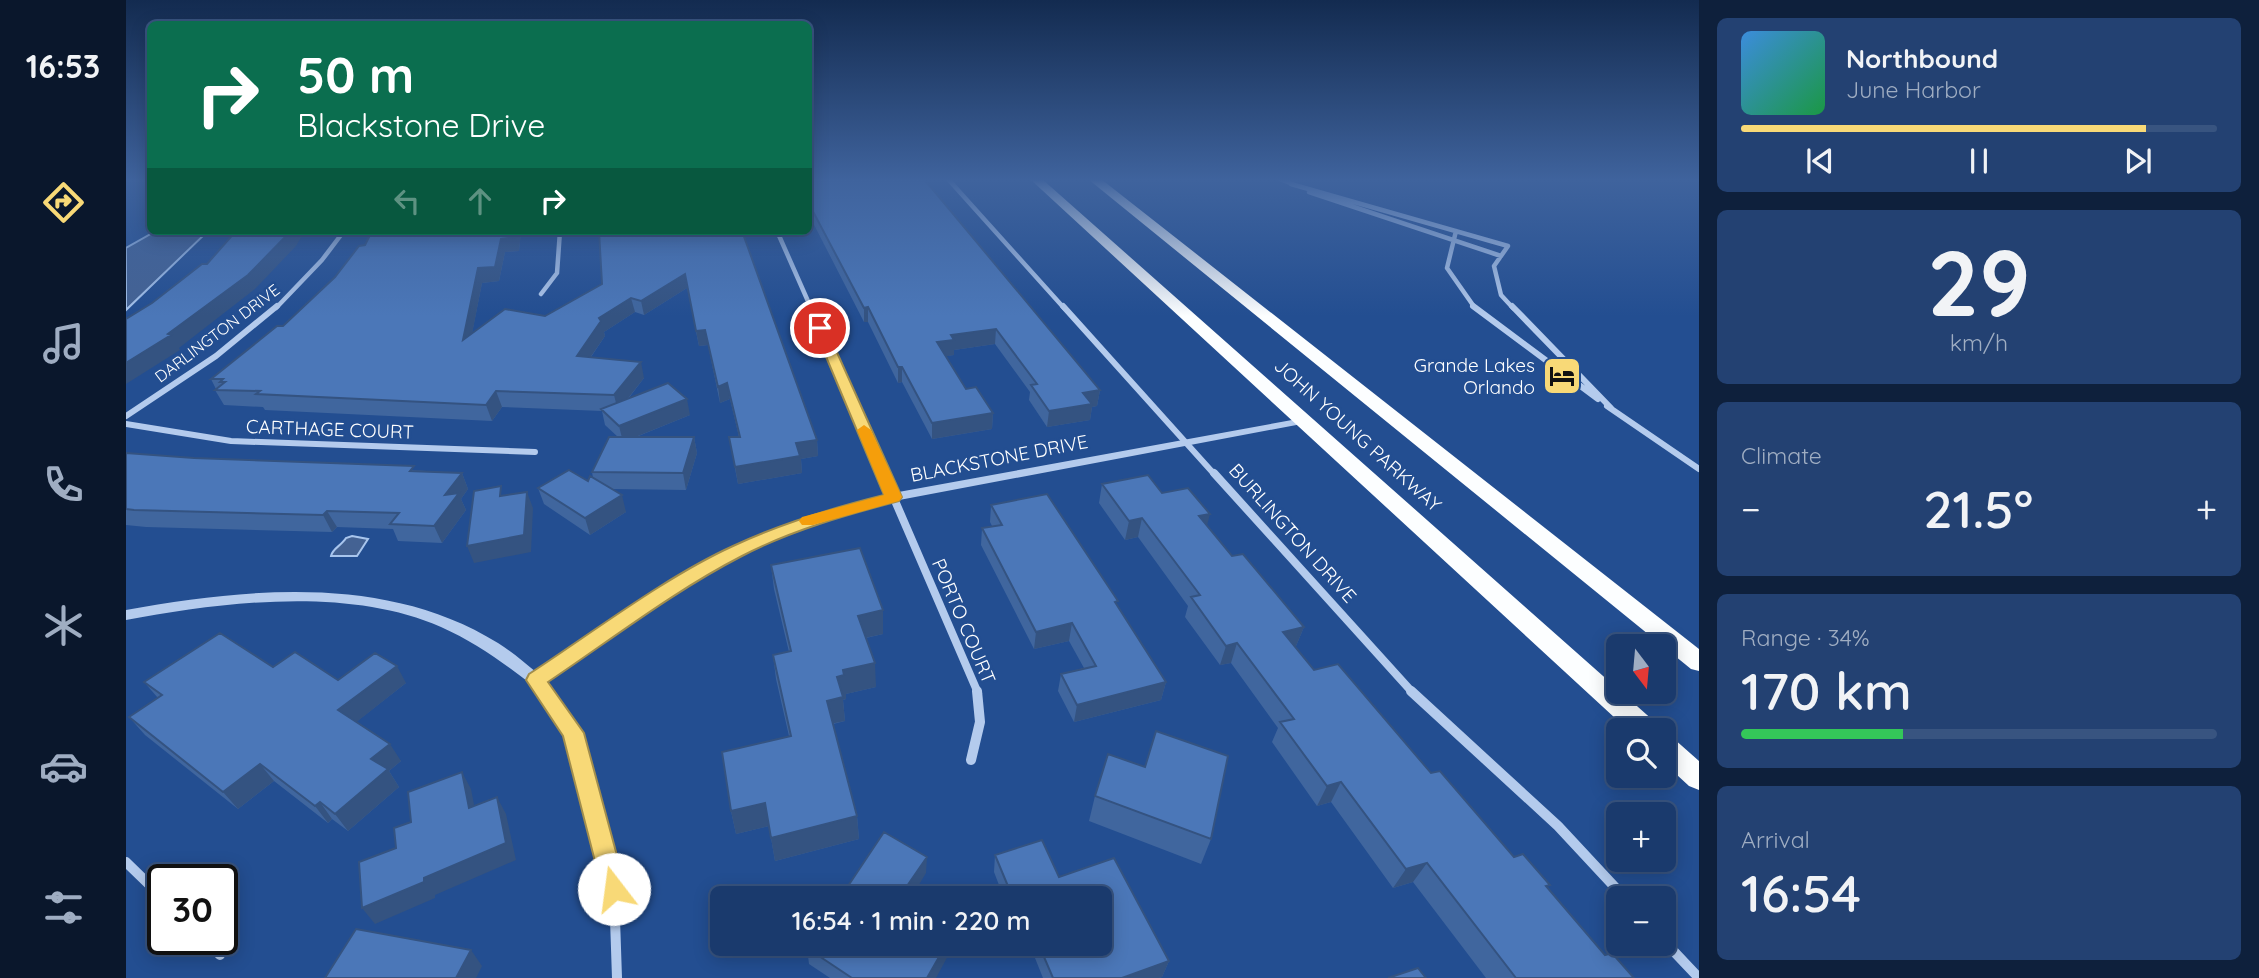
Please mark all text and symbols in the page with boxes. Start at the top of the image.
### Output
text: Northbound [1846,42,1998,75]
text: 50 m [297,44,414,105]
text: 16:53 [26,46,100,86]
icon: right [182,49,273,140]
text: June Harbor [1846,75,1981,104]
text: Blackstone Drive [297,105,545,145]
icon: previous [1801,142,1839,180]
icon: pause [1960,142,1998,180]
icon: next [2119,142,2157,180]
icon: directions [39,178,88,227]
icon: left [388,182,426,220]
icon: ahead [461,182,499,220]
icon: right [534,182,572,220]
text: 29 [1927,225,2031,339]
street label: DARLINGTON DRIVE [151,280,283,386]
pin [790,298,850,358]
icon: arrive [801,309,839,347]
icon: music [39,319,88,368]
text: km/h [1950,328,2008,357]
place label: Grande Lakes Orlando [1414,353,1535,399]
street label: JOHN YOUNG PARKWAY [1269,354,1447,517]
hotel icon: Grande Lakes Orlando [1541,355,1583,397]
street label: CARTHAGE COURT [246,414,414,444]
street label: BLACKSTONE DRIVE [908,429,1090,487]
text: Climate [1741,441,1822,470]
street label: BURLINGTON DRIVE [1224,458,1362,608]
icon: phone [39,460,88,509]
text: 21.5° [1923,476,2033,541]
text: − [1741,485,1761,533]
text: + [2196,485,2217,533]
street label: PORTO COURT [927,555,1001,687]
icon: climate [39,601,88,650]
text: Range · 34% [1741,623,1870,652]
north arrow [1606,634,1676,704]
map controls [1606,634,1676,956]
text: 170 km [1741,658,1912,723]
button: search [1606,718,1676,788]
icon: car [39,742,88,791]
button: + [1606,802,1676,872]
text: Arrival [1741,825,1810,854]
position arrow [577,852,651,926]
text: 16:54 [1741,860,1861,925]
speed limit sign: 30 [147,864,238,955]
icon: filters [39,883,88,932]
button: − [1606,886,1676,956]
text: 16:54 · 1 min · 220 m [792,904,1030,937]

